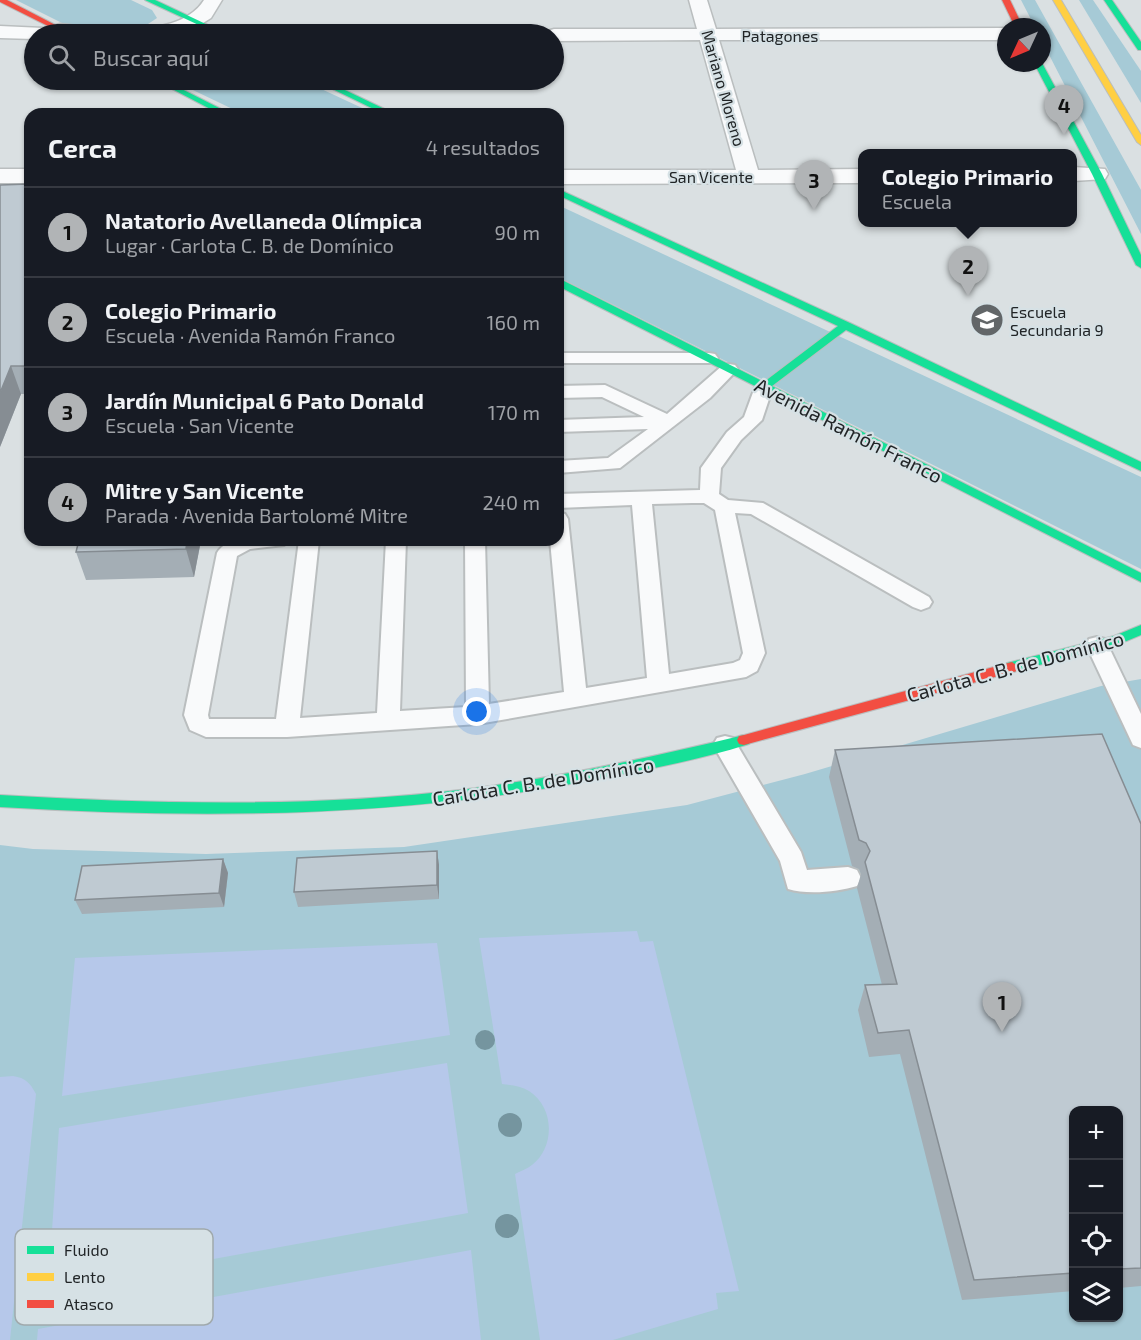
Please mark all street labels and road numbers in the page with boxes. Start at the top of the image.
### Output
street label: Patagones [741,26,819,45]
street label: Mariano Moreno [698,28,750,148]
street label: San Vicente [669,167,753,186]
street label: Avenida Ramón Franco [751,372,947,488]
street label: Carlota C. B. de Domínico [904,625,1126,707]
street label: Carlota C. B. de Domínico [431,752,655,810]

